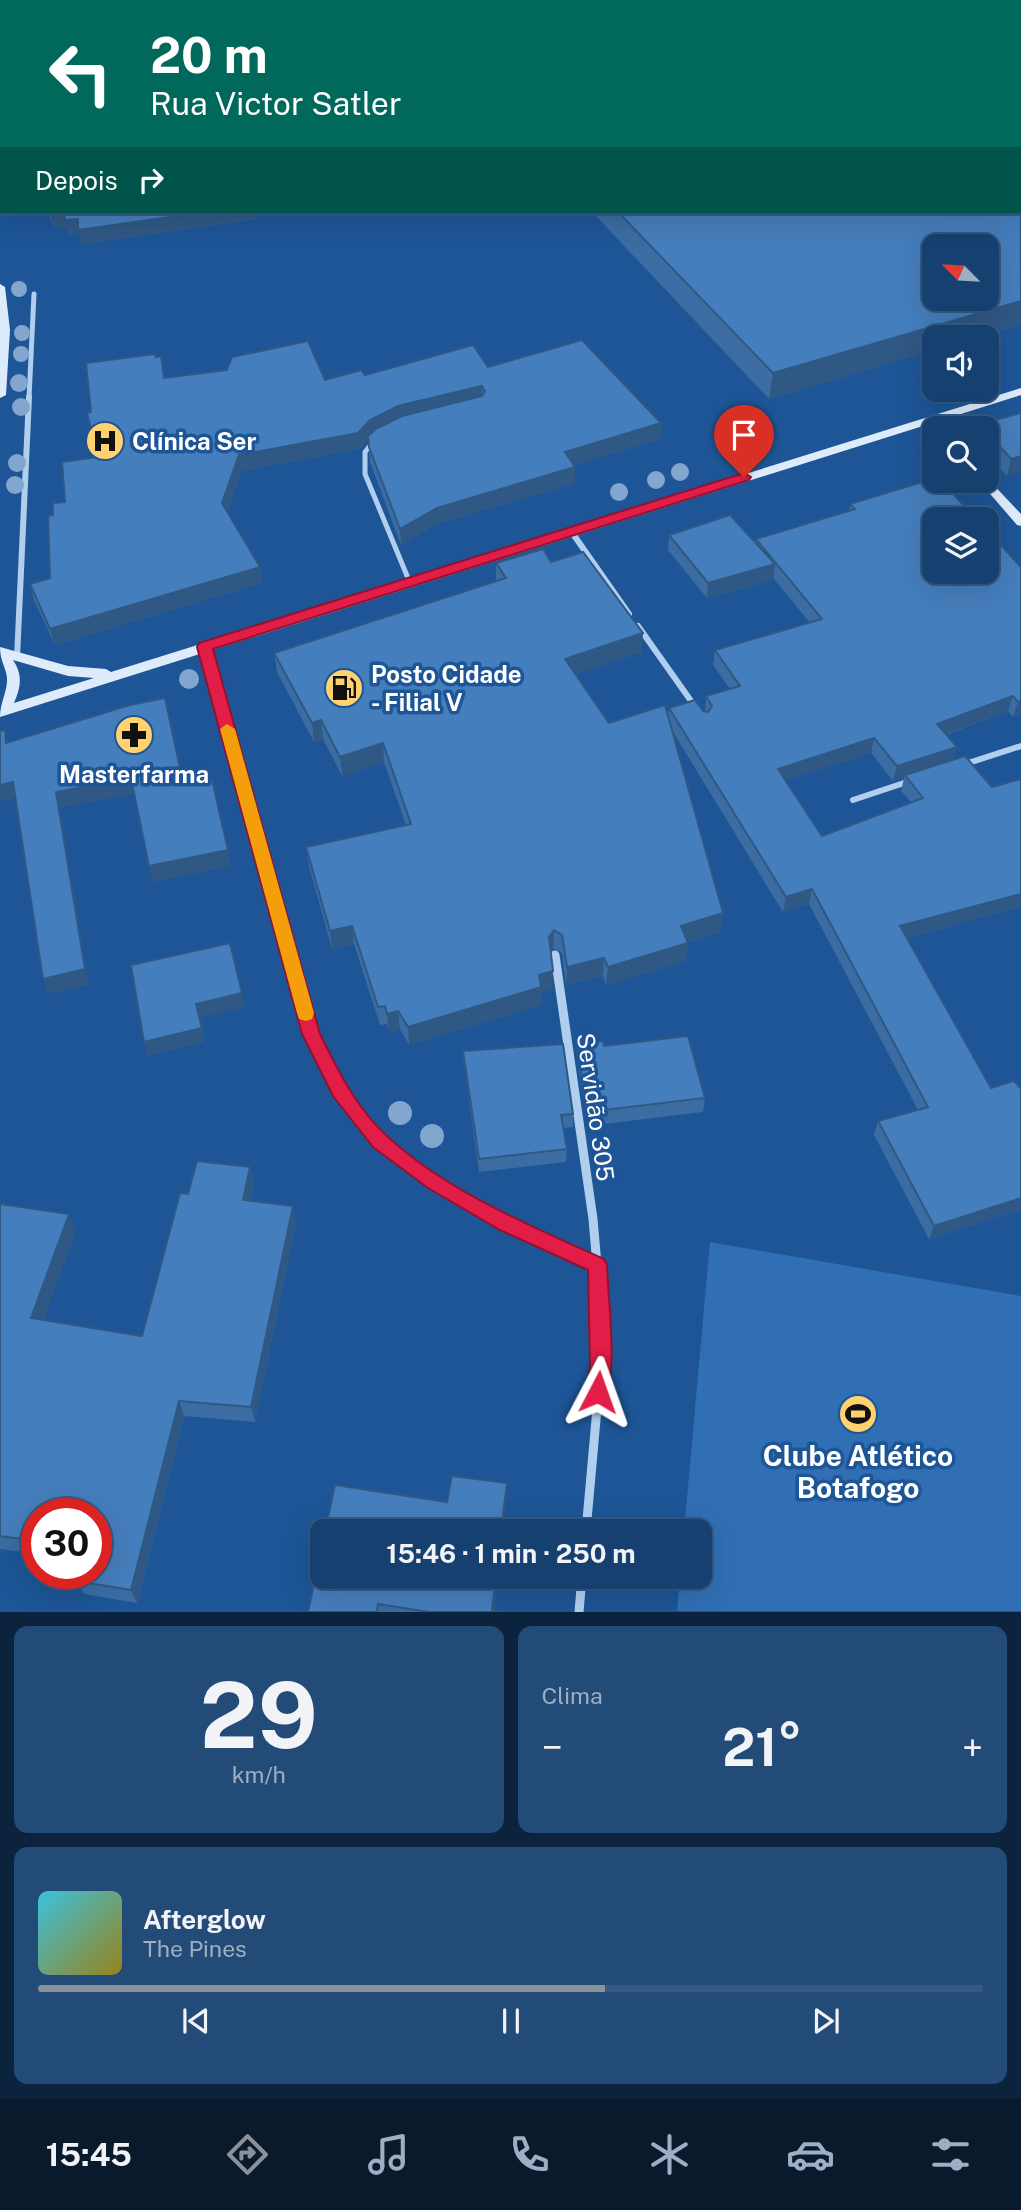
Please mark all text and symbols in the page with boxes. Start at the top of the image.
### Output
text: 20 m [150,26,268,84]
icon: left [35,28,126,119]
text: Rua Victor Satler [150,85,402,122]
icon: right [132,161,170,199]
text: Depois [35,165,118,196]
north arrow [922,234,999,312]
map controls [922,234,999,584]
button: sound [922,325,999,402]
pin [714,405,774,477]
icon: arrive [725,416,763,454]
button: search [922,416,999,493]
hospital icon: Clínica Ser [84,420,126,462]
place label: Clínica Ser [132,427,256,455]
button: layers [922,507,999,584]
place label: Posto Cidade - Filial V [371,660,522,716]
fuel station icon: Posto Cidade - Filial V [323,667,365,709]
pharmacy icon: Masterfarma [113,714,155,756]
place label: Masterfarma [59,760,209,788]
street label: Servidão 305 [572,1031,620,1183]
position arrow [561,1355,635,1429]
sports icon: Clube Atlético Botafogo [837,1393,879,1435]
place label: Clube Atlético Botafogo [763,1439,953,1504]
speed limit sign: 30 [21,1498,112,1589]
text: 15:46 · 1 min · 250 m [386,1538,636,1569]
text: 29 [200,1662,318,1768]
text: Clima [542,1682,603,1709]
text: 21° [722,1717,802,1778]
text: − [542,1725,563,1770]
text: + [962,1725,983,1770]
text: km/h [232,1761,286,1788]
text: Afterglow [143,1904,266,1935]
text: The Pines [143,1935,247,1962]
icon: previous [177,2002,215,2040]
icon: pause [492,2002,530,2040]
icon: next [807,2002,845,2040]
icon: directions [223,2130,272,2179]
icon: music [364,2130,413,2179]
icon: phone [505,2130,554,2179]
icon: climate [645,2130,694,2179]
icon: car [786,2130,835,2179]
icon: filters [926,2130,975,2179]
text: 15:45 [46,2136,132,2173]

